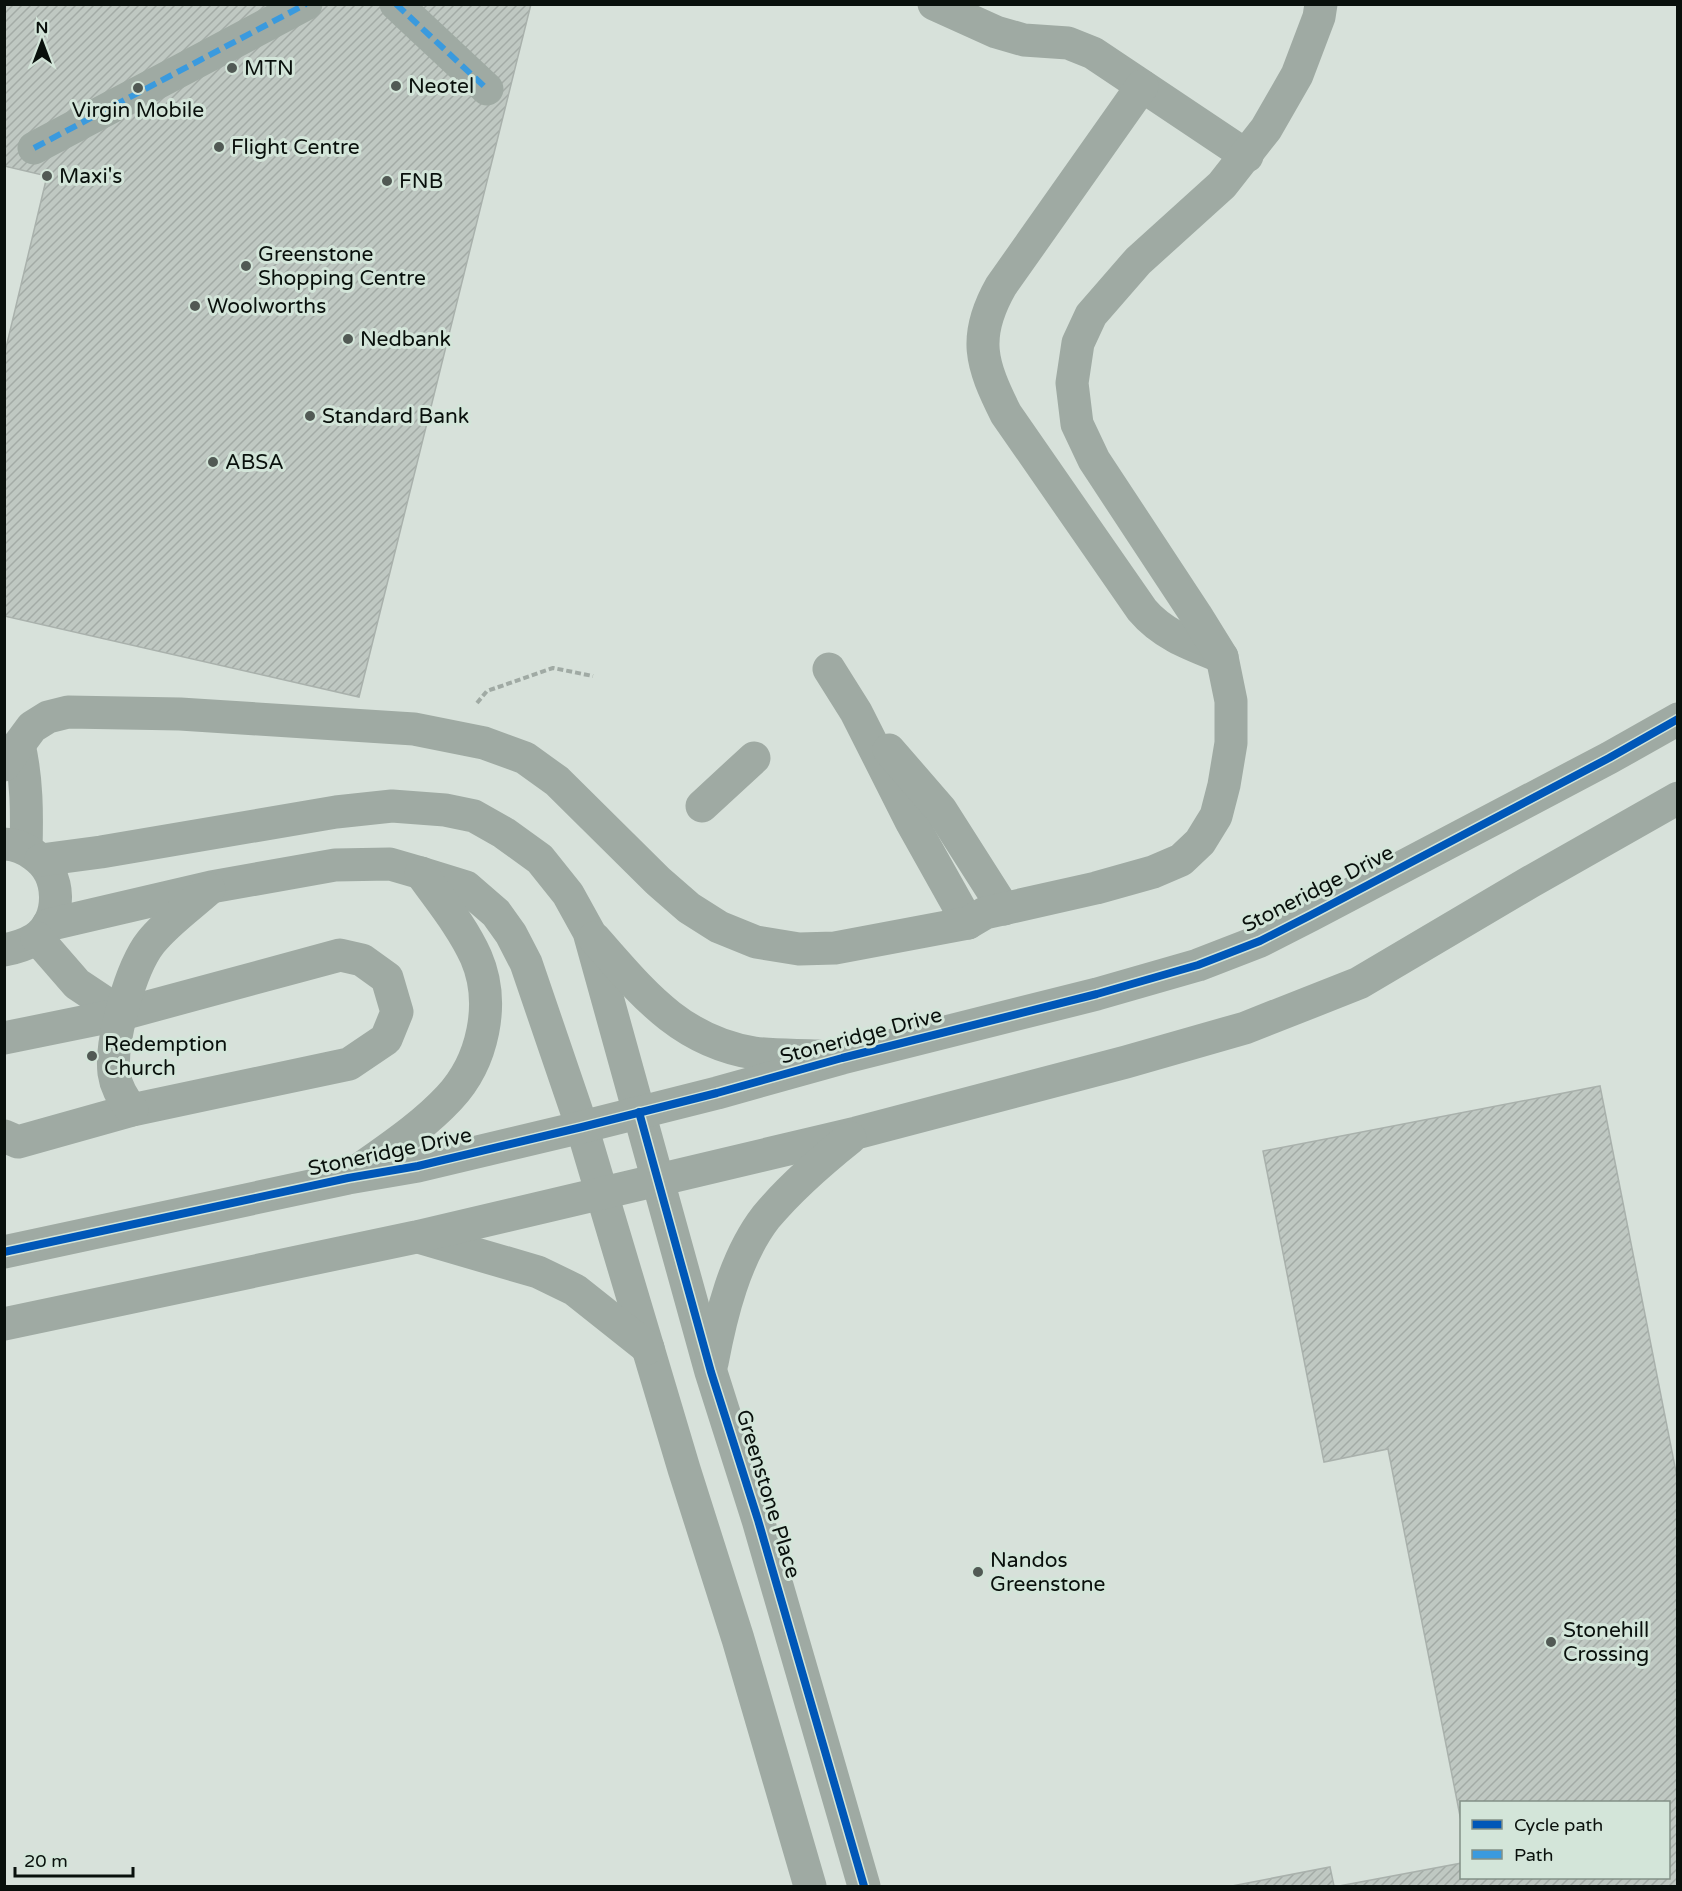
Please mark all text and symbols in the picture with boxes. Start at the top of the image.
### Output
north arrow [12,12,72,72]
text: N [36,18,48,38]
place label: MTN [244,56,294,81]
marker: MTN [225,61,239,75]
place label: Neotel [408,74,474,99]
marker: Neotel [389,79,403,93]
marker: Virgin Mobile [131,81,145,95]
place label: Virgin Mobile [72,98,204,123]
place label: Flight Centre [231,135,360,160]
marker: Flight Centre [212,140,226,154]
place label: Maxi's [59,164,122,189]
marker: Maxi's [40,169,54,183]
place label: FNB [399,169,443,194]
marker: FNB [380,174,394,188]
place label: Greenstone Shopping Centre [258,242,426,291]
marker: Greenstone Shopping Centre [239,259,253,273]
place label: Woolworths [207,294,326,319]
marker: Woolworths [188,299,202,313]
place label: Nedbank [360,327,451,352]
marker: Nedbank [341,332,355,346]
place label: Standard Bank [322,404,469,429]
marker: Standard Bank [303,409,317,423]
place label: ABSA [225,450,284,475]
marker: ABSA [206,455,220,469]
street label: Stoneridge Drive [1238,840,1398,938]
street label: Stoneridge Drive [777,1002,945,1070]
place label: Redemption Church [104,1032,227,1081]
marker: Redemption Church [85,1049,99,1063]
street label: Stoneridge Drive [306,1122,474,1182]
street label: Greenstone Place [730,1407,806,1581]
place label: Nandos Greenstone [990,1548,1106,1597]
marker: Nandos Greenstone [971,1565,985,1579]
place label: Stonehill Crossing [1563,1618,1649,1667]
marker: Stonehill Crossing [1544,1635,1558,1649]
legend [1460,1801,1670,1879]
text: Cycle path [1514,1814,1603,1836]
scale bar [15,1840,134,1878]
text: Path [1514,1844,1553,1866]
text: 20 m [24,1850,68,1872]

